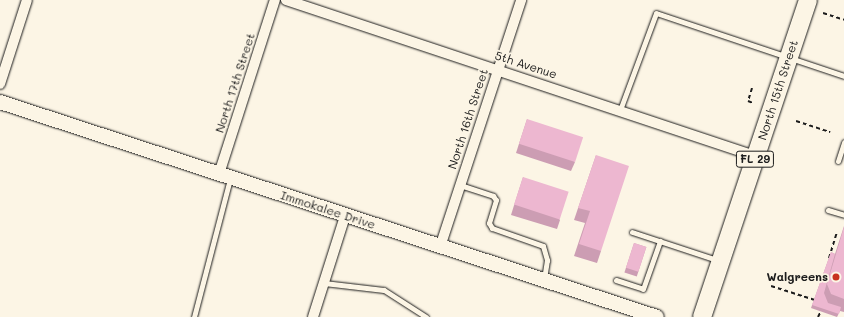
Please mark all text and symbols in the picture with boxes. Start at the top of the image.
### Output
street label: North 17th Street [212,31,258,135]
street label: North 15th Street [755,38,801,142]
street label: 5th Avenue [493,48,559,82]
street label: North 16th Street [445,67,491,171]
road number: FL 29 [735,150,775,168]
street label: Immokalee Drive [279,188,377,232]
place label: Walgreens [767,270,828,284]
marker: Walgreens [831,272,841,282]

